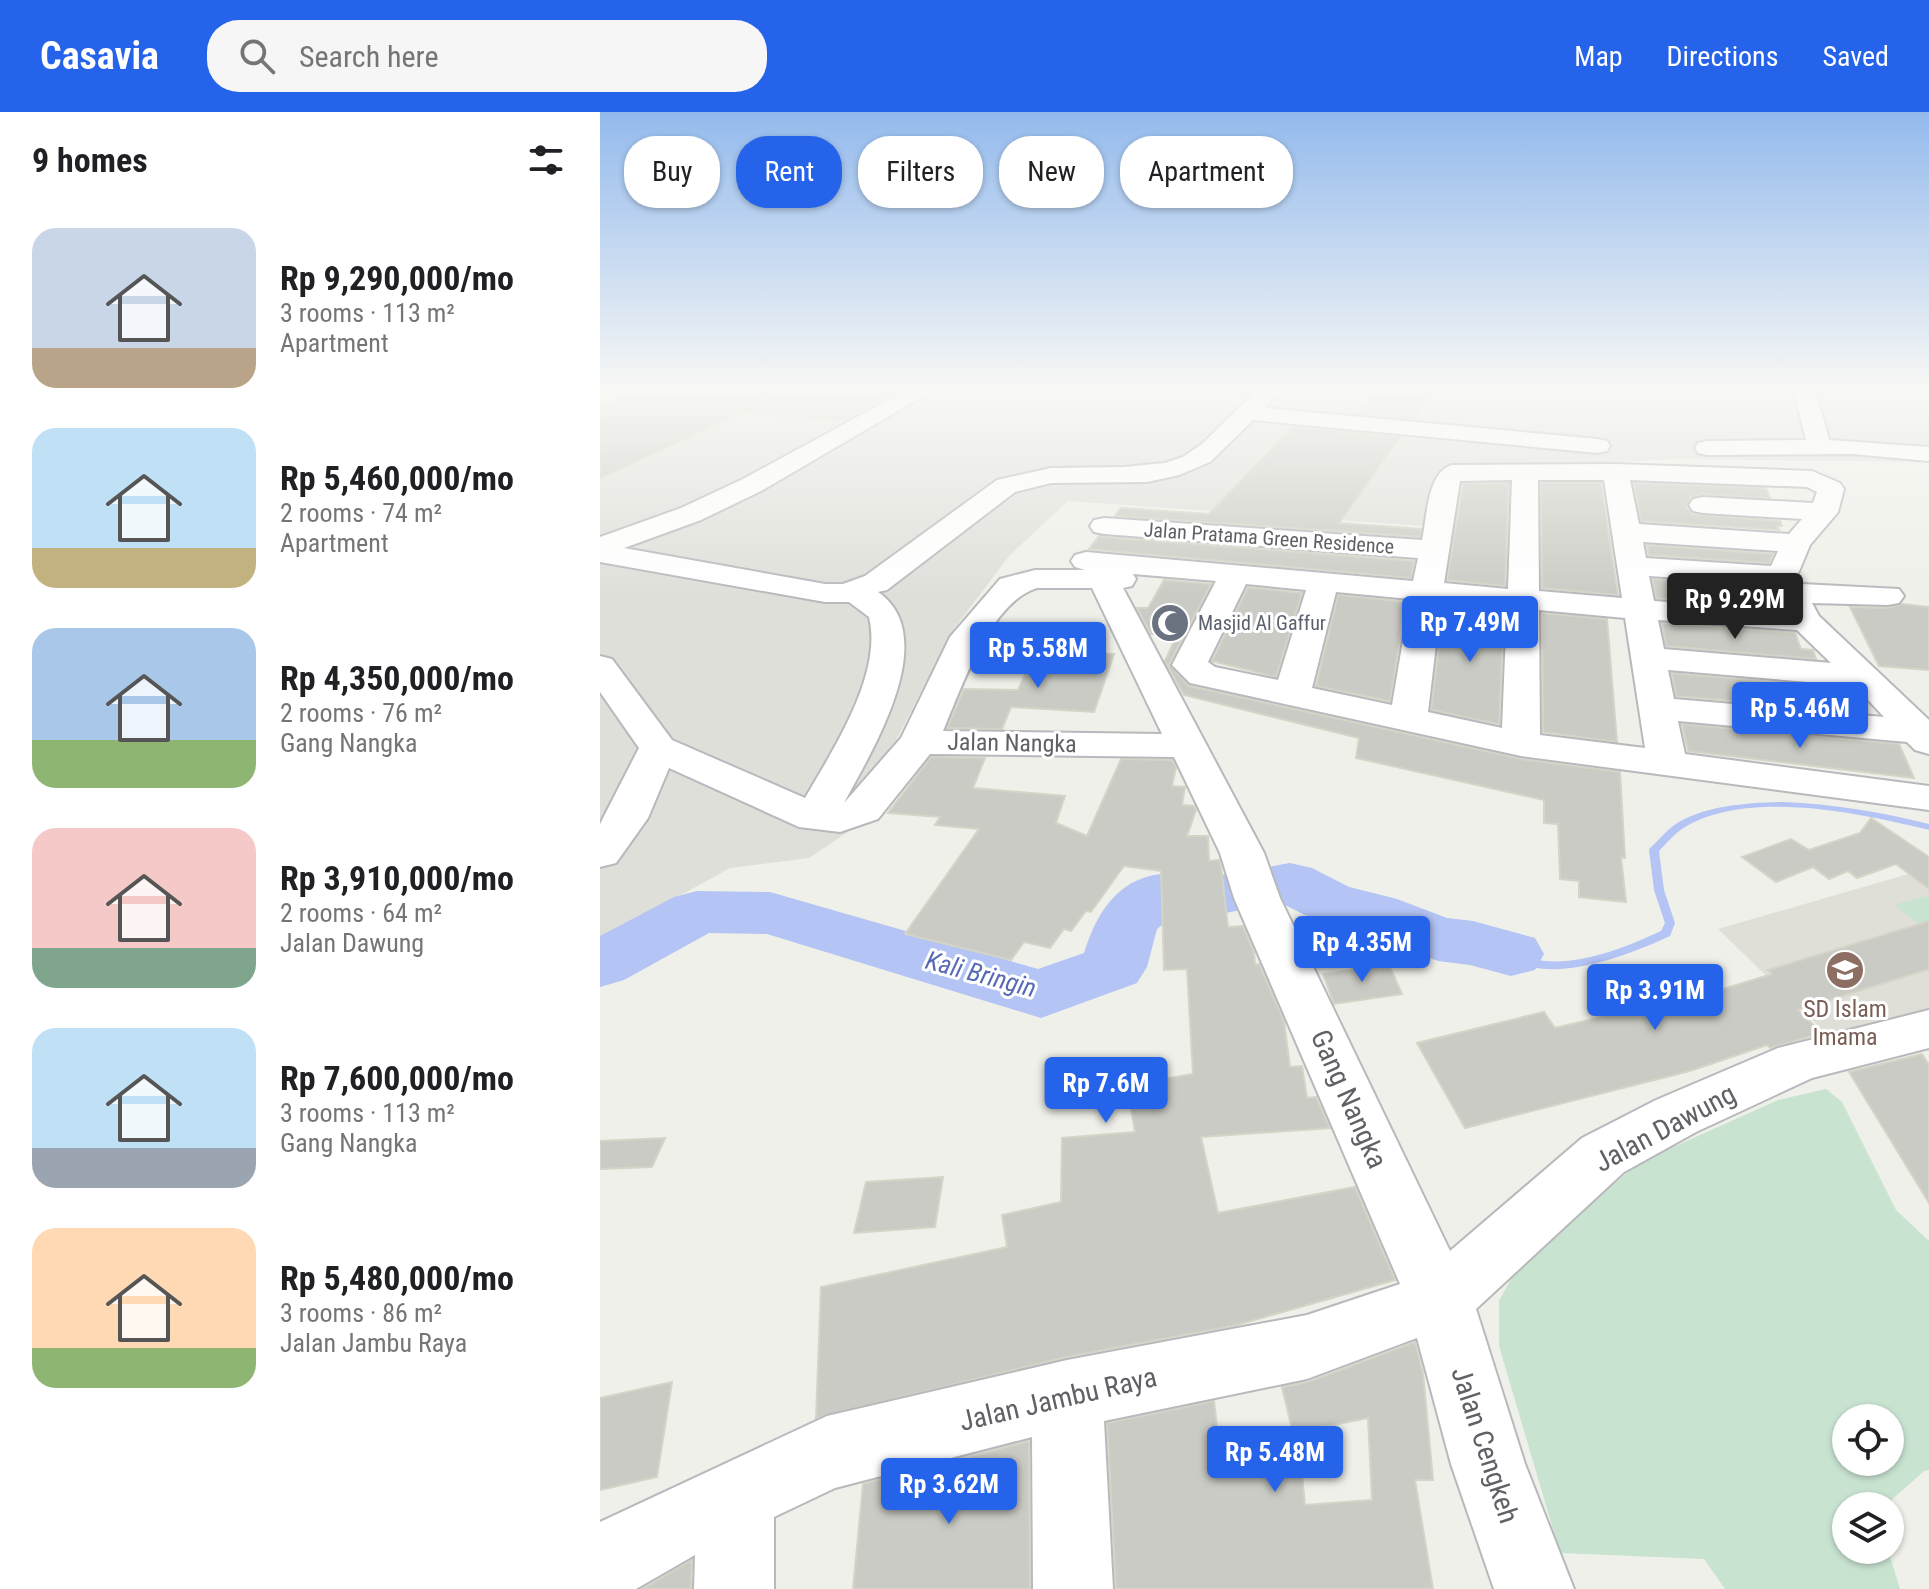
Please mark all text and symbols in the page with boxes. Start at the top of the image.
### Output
search box [207,20,767,92]
text: Casavia [40,34,159,78]
icon: search [235,34,279,78]
text: Search here [299,39,439,74]
text: Map [1574,40,1623,73]
text: Directions [1667,40,1778,73]
text: Saved [1822,40,1889,73]
chip: Buy [624,136,720,208]
chip: Rent [736,136,842,208]
chip: Filters [858,136,983,208]
chip: New [999,136,1104,208]
chip: Apartment [1120,136,1293,208]
icon: filters [524,138,568,182]
text: 9 homes [32,140,148,180]
text: Rp 9,290,000/mo [280,258,514,298]
icon: home [96,260,192,356]
text: 3 rooms · 113 m² [280,298,455,328]
text: Apartment [280,328,389,358]
text: Rp 5,460,000/mo [280,458,514,498]
icon: home [96,460,192,556]
text: 2 rooms · 74 m² [280,498,442,528]
street label: Jalan Pratama Green Residence [1143,517,1395,559]
text: Apartment [280,528,389,558]
pin: Rp 9.29M [1652,573,1818,641]
text: Rp 9.29M [1685,584,1785,614]
pin: Rp 7.49M [1387,596,1553,664]
mosque icon: Masjid Al Gaffur [1149,602,1191,644]
text: Rp 7.49M [1420,607,1520,637]
place label: Masjid Al Gaffur [1198,611,1326,635]
pin: Rp 5.58M [955,622,1121,690]
text: Rp 5.58M [988,633,1088,663]
text: Rp 4,350,000/mo [280,658,514,698]
icon: home [96,660,192,756]
pin: Rp 5.46M [1717,682,1883,750]
text: Rp 5.46M [1750,693,1850,723]
text: 2 rooms · 76 m² [280,698,442,728]
text: Gang Nangka [280,728,417,758]
street label: Jalan Nangka [947,728,1077,758]
text: Rp 3,910,000/mo [280,858,514,898]
icon: home [96,860,192,956]
text: 2 rooms · 64 m² [280,898,442,928]
pin: Rp 4.35M [1279,916,1445,984]
text: Rp 4.35M [1312,927,1412,957]
text: Jalan Dawung [280,928,424,958]
water label: Kali Bringin [922,945,1040,1003]
school or university icon: SD Islam Imama [1824,949,1866,991]
pin: Rp 3.91M [1572,964,1738,1032]
text: Rp 3.91M [1605,975,1705,1005]
place label: SD Islam Imama [1803,995,1887,1051]
street label: Gang Nangka [1304,1025,1394,1173]
pin: Rp 7.6M [1032,1057,1180,1125]
text: Rp 7,600,000/mo [280,1058,514,1098]
icon: home [96,1060,192,1156]
text: Rp 7.6M [1063,1068,1149,1098]
street label: Jalan Dawung [1589,1077,1741,1179]
text: 3 rooms · 113 m² [280,1098,455,1128]
text: Gang Nangka [280,1128,417,1158]
text: Rp 5,480,000/mo [280,1258,514,1298]
icon: home [96,1260,192,1356]
text: 3 rooms · 86 m² [280,1298,442,1328]
text: Jalan Jambu Raya [280,1328,467,1358]
street label: Jalan Jambu Raya [956,1360,1160,1438]
street label: Jalan Cengkeh [1444,1363,1526,1527]
map controls [1832,1404,1904,1564]
button: locate [1832,1404,1904,1476]
pin: Rp 5.48M [1192,1426,1358,1494]
text: Rp 5.48M [1225,1437,1325,1467]
pin: Rp 3.62M [866,1458,1032,1526]
text: Rp 3.62M [899,1469,999,1499]
button: layers [1832,1492,1904,1564]

